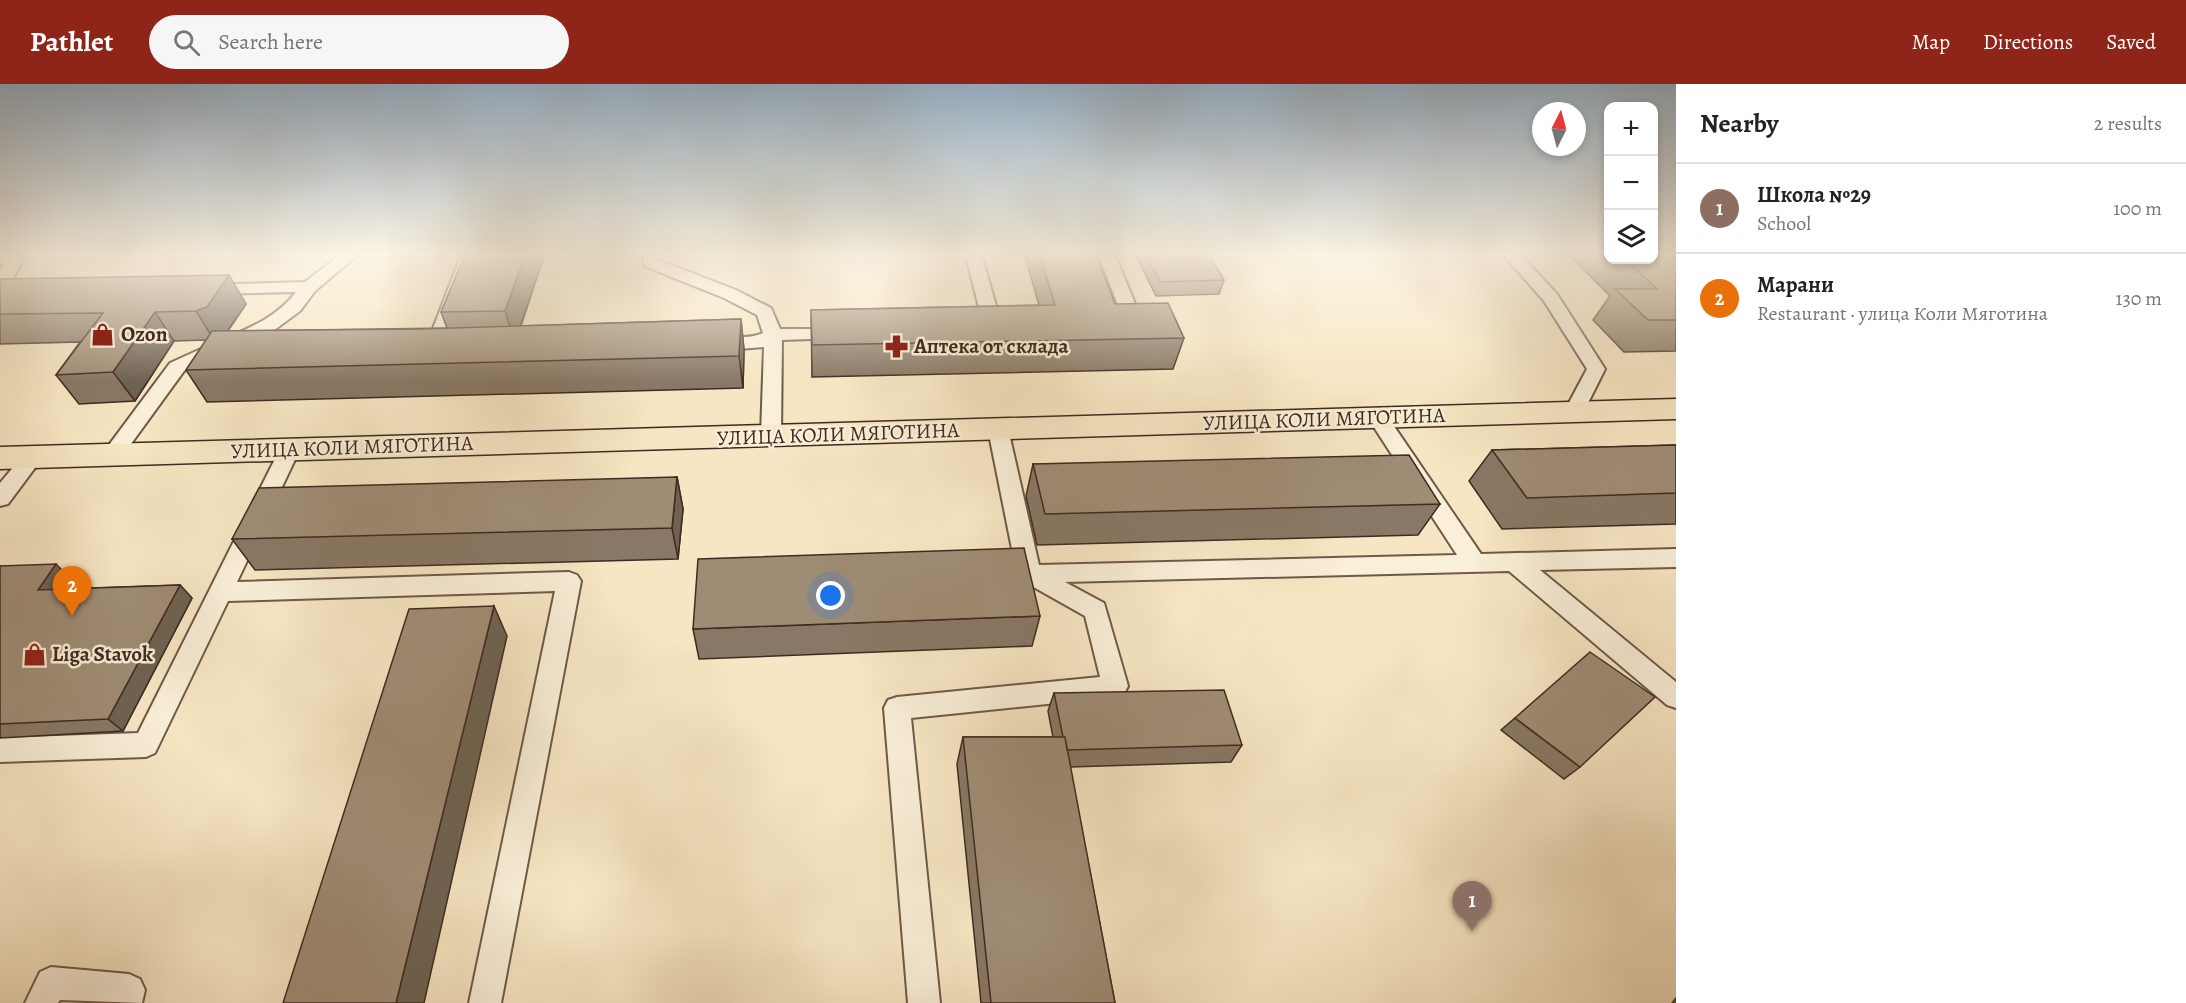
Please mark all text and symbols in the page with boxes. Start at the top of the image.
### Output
search box [149,15,569,69]
text: Pathlet [30,23,113,61]
icon: search [170,26,203,59]
text: Search here [218,27,323,57]
text: Map [1912,28,1950,56]
text: Directions [1983,28,2073,56]
text: Saved [2106,28,2156,56]
north arrow [1532,102,1586,156]
map controls [1604,102,1658,264]
button: + [1604,102,1658,156]
text: Nearby [1700,106,1779,141]
text: 2 results [2094,110,2162,137]
button: − [1604,156,1658,210]
text: Школа №29 [1757,180,1871,210]
text: 1 [1716,195,1723,222]
text: 100 m [2113,195,2162,222]
button: layers [1604,210,1658,264]
text: School [1757,210,1811,237]
text: Марани [1757,270,1834,300]
text: 2 [1715,285,1724,312]
text: 130 m [2116,285,2162,312]
text: Restaurant · улица Коли Мяготина [1757,300,2048,327]
place label: Ozon [121,320,168,348]
shop icon: Ozon [90,321,116,347]
place label: Аптека от склада [913,332,1069,360]
pharmacy icon: Аптека от склада [883,333,909,359]
street label: УЛИЦА КОЛИ МЯГОТИНА [1202,401,1446,437]
street label: УЛИЦА КОЛИ МЯГОТИНА [716,416,960,452]
street label: УЛИЦА КОЛИ МЯГОТИНА [230,429,474,465]
pin: 2 [52,566,92,616]
your location [816,581,845,610]
place label: Liga Stavok [52,640,153,668]
shop icon: Liga Stavok [21,641,47,667]
pin: 1 [1452,882,1492,931]

